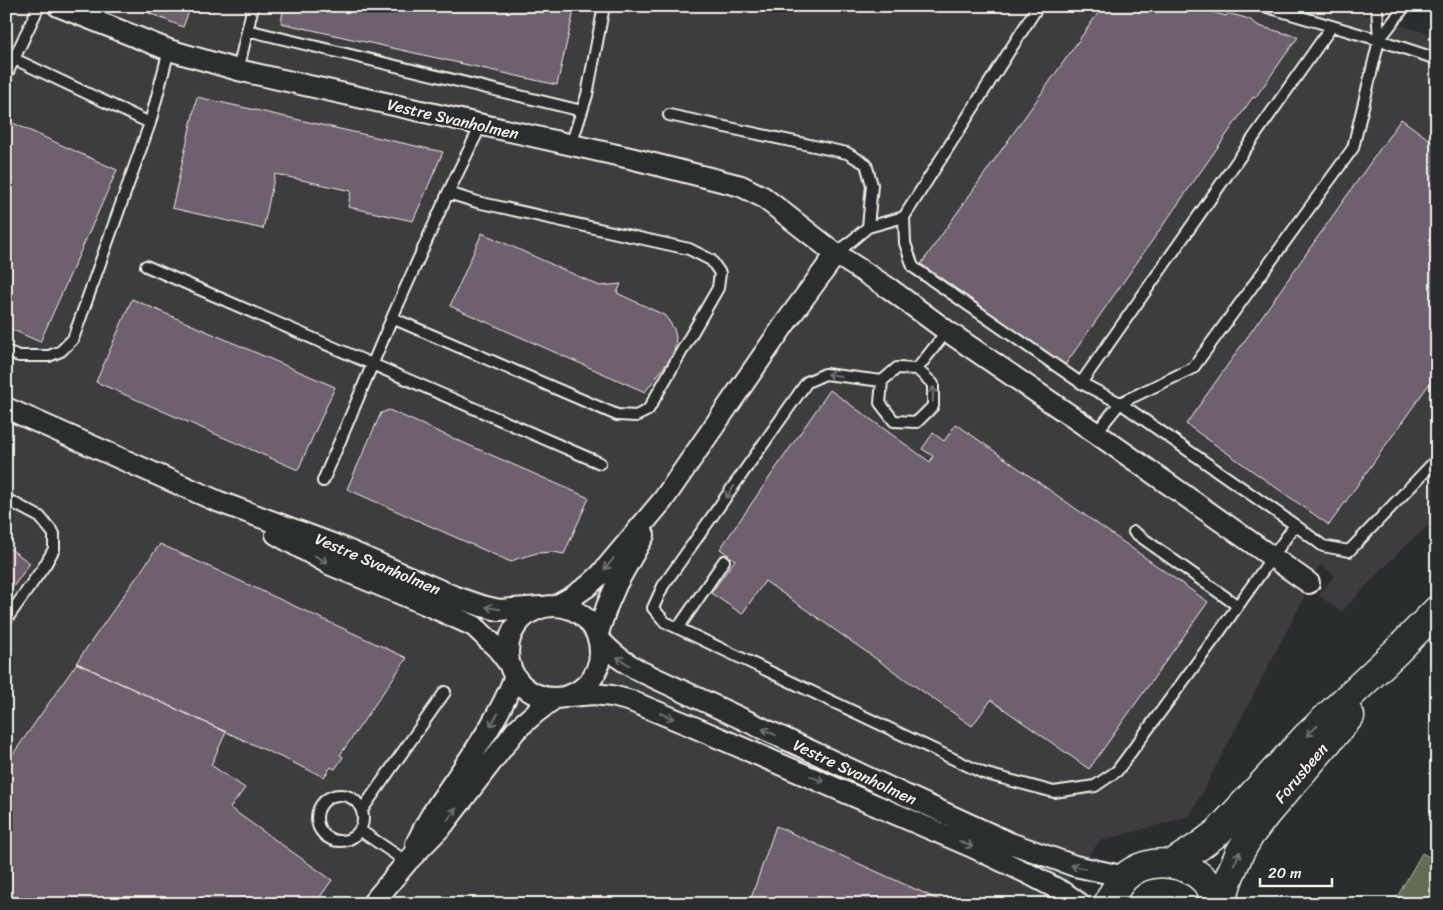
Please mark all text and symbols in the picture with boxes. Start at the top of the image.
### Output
street label: Vestre Svanholmen [384,90,522,148]
one-way arrow [826,370,842,380]
one-way arrow [928,386,938,402]
one-way arrow [725,485,735,499]
street label: Vestre Svanholmen [311,524,446,604]
one-way arrow [313,555,328,564]
one-way arrow [603,557,614,570]
one-way arrow [485,603,501,613]
one-way arrow [616,656,630,666]
one-way arrow [659,712,674,721]
one-way arrow [489,713,499,727]
one-way arrow [1305,725,1318,737]
one-way arrow [762,726,777,736]
street label: Vestre Svanholmen [788,731,922,814]
street label: Forusbeen [1267,736,1336,810]
one-way arrow [809,775,824,785]
one-way arrow [447,808,458,821]
one-way arrow [958,840,973,850]
one-way arrow [1233,851,1242,866]
scale bar [1260,855,1333,887]
text: 20 m [1268,860,1302,886]
one-way arrow [1070,862,1086,871]

